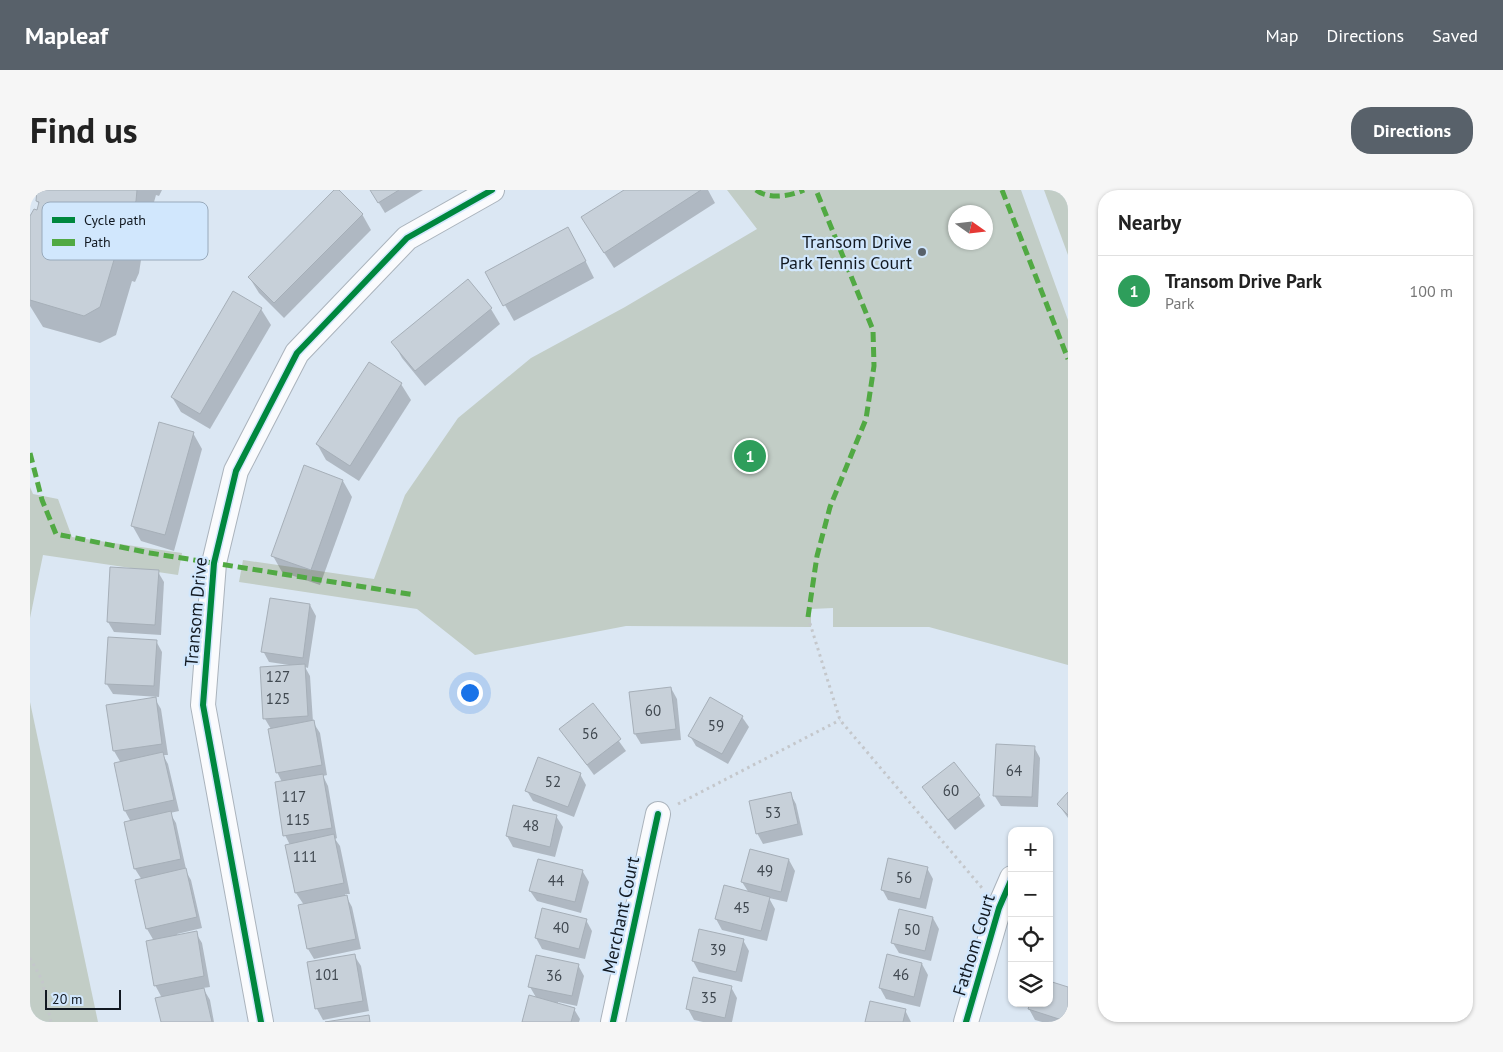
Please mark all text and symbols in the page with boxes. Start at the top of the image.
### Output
text: Mapleaf [25,20,108,51]
text: Map [1266,24,1298,47]
text: Directions [1326,24,1404,47]
text: Saved [1432,24,1478,47]
text: Find us [30,107,138,153]
button: Directions [1351,107,1473,154]
legend [42,202,208,260]
north arrow [948,205,993,250]
text: Nearby [1118,209,1181,236]
text: Cycle path [84,211,146,229]
place label: Transom Drive Park Tennis Court [780,230,912,274]
text: Path [84,233,111,251]
marker: Transom Drive Park Tennis Court [916,246,928,258]
text: Transom Drive Park [1165,269,1322,293]
text: 1 [1129,281,1139,301]
text: 100 m [1410,281,1453,301]
text: Park [1165,293,1194,313]
pin: 1 [734,437,766,475]
street label: Transom Drive [179,556,212,668]
house number: 127 [266,667,290,686]
your location [457,680,483,706]
house number: 125 [266,689,290,708]
house number: 60 [645,701,661,720]
house number: 59 [708,716,724,735]
house number: 56 [582,724,598,743]
house number: 64 [1006,761,1022,780]
house number: 52 [545,772,561,791]
house number: 60 [943,781,959,800]
house number: 117 [282,787,306,806]
house number: 53 [765,803,781,822]
house number: 115 [286,810,310,829]
house number: 48 [523,816,539,835]
map controls [1008,827,1053,1007]
button: + [1008,827,1053,872]
house number: 111 [293,847,317,866]
street label: Merchant Court [597,854,644,975]
house number: 49 [757,861,773,880]
house number: 56 [896,868,912,887]
house number: 44 [548,871,564,890]
button: − [1008,872,1053,917]
street label: Fathom Court [947,891,1000,998]
house number: 45 [734,898,750,917]
button: locate [1008,917,1053,962]
house number: 40 [553,918,569,937]
house number: 50 [904,920,920,939]
house number: 39 [710,940,726,959]
button: layers [1008,962,1053,1007]
house number: 101 [315,965,339,984]
house number: 46 [893,965,909,984]
house number: 36 [546,966,562,985]
scale bar [45,987,121,1010]
house number: 35 [701,988,717,1007]
text: 20 m [52,990,82,1008]

